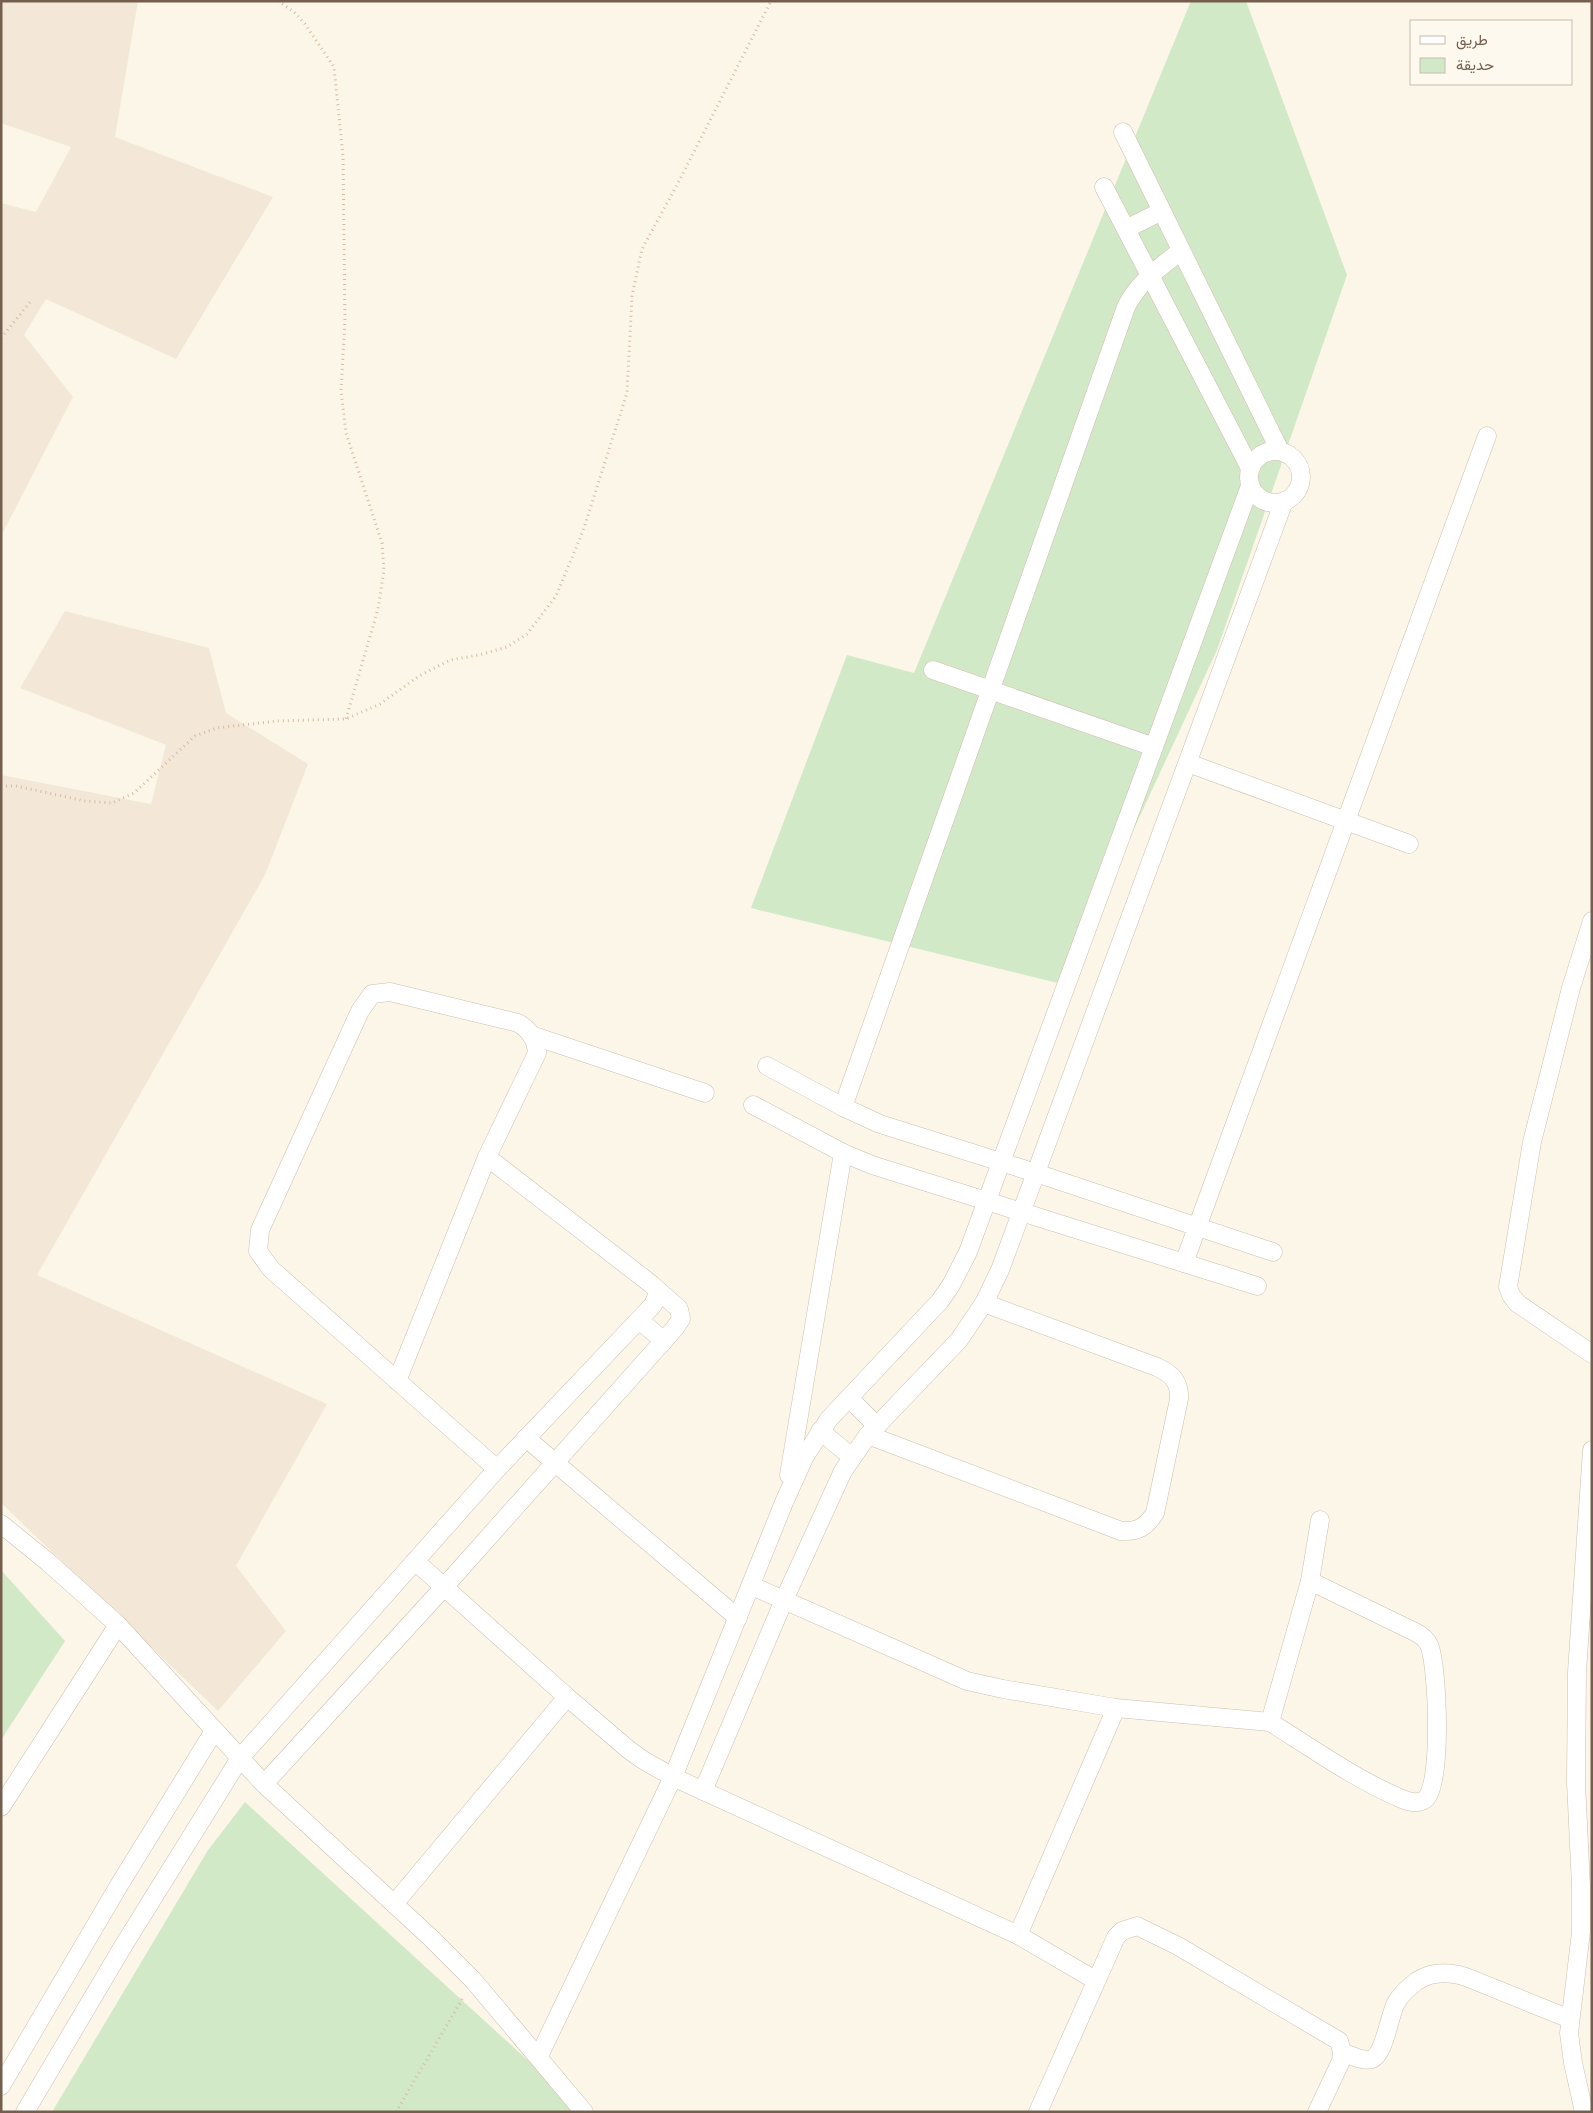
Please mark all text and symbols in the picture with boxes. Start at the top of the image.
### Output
legend [1410,20,1573,85]
text: طريق [1456,31,1488,50]
text: حديقة [1456,56,1494,74]

